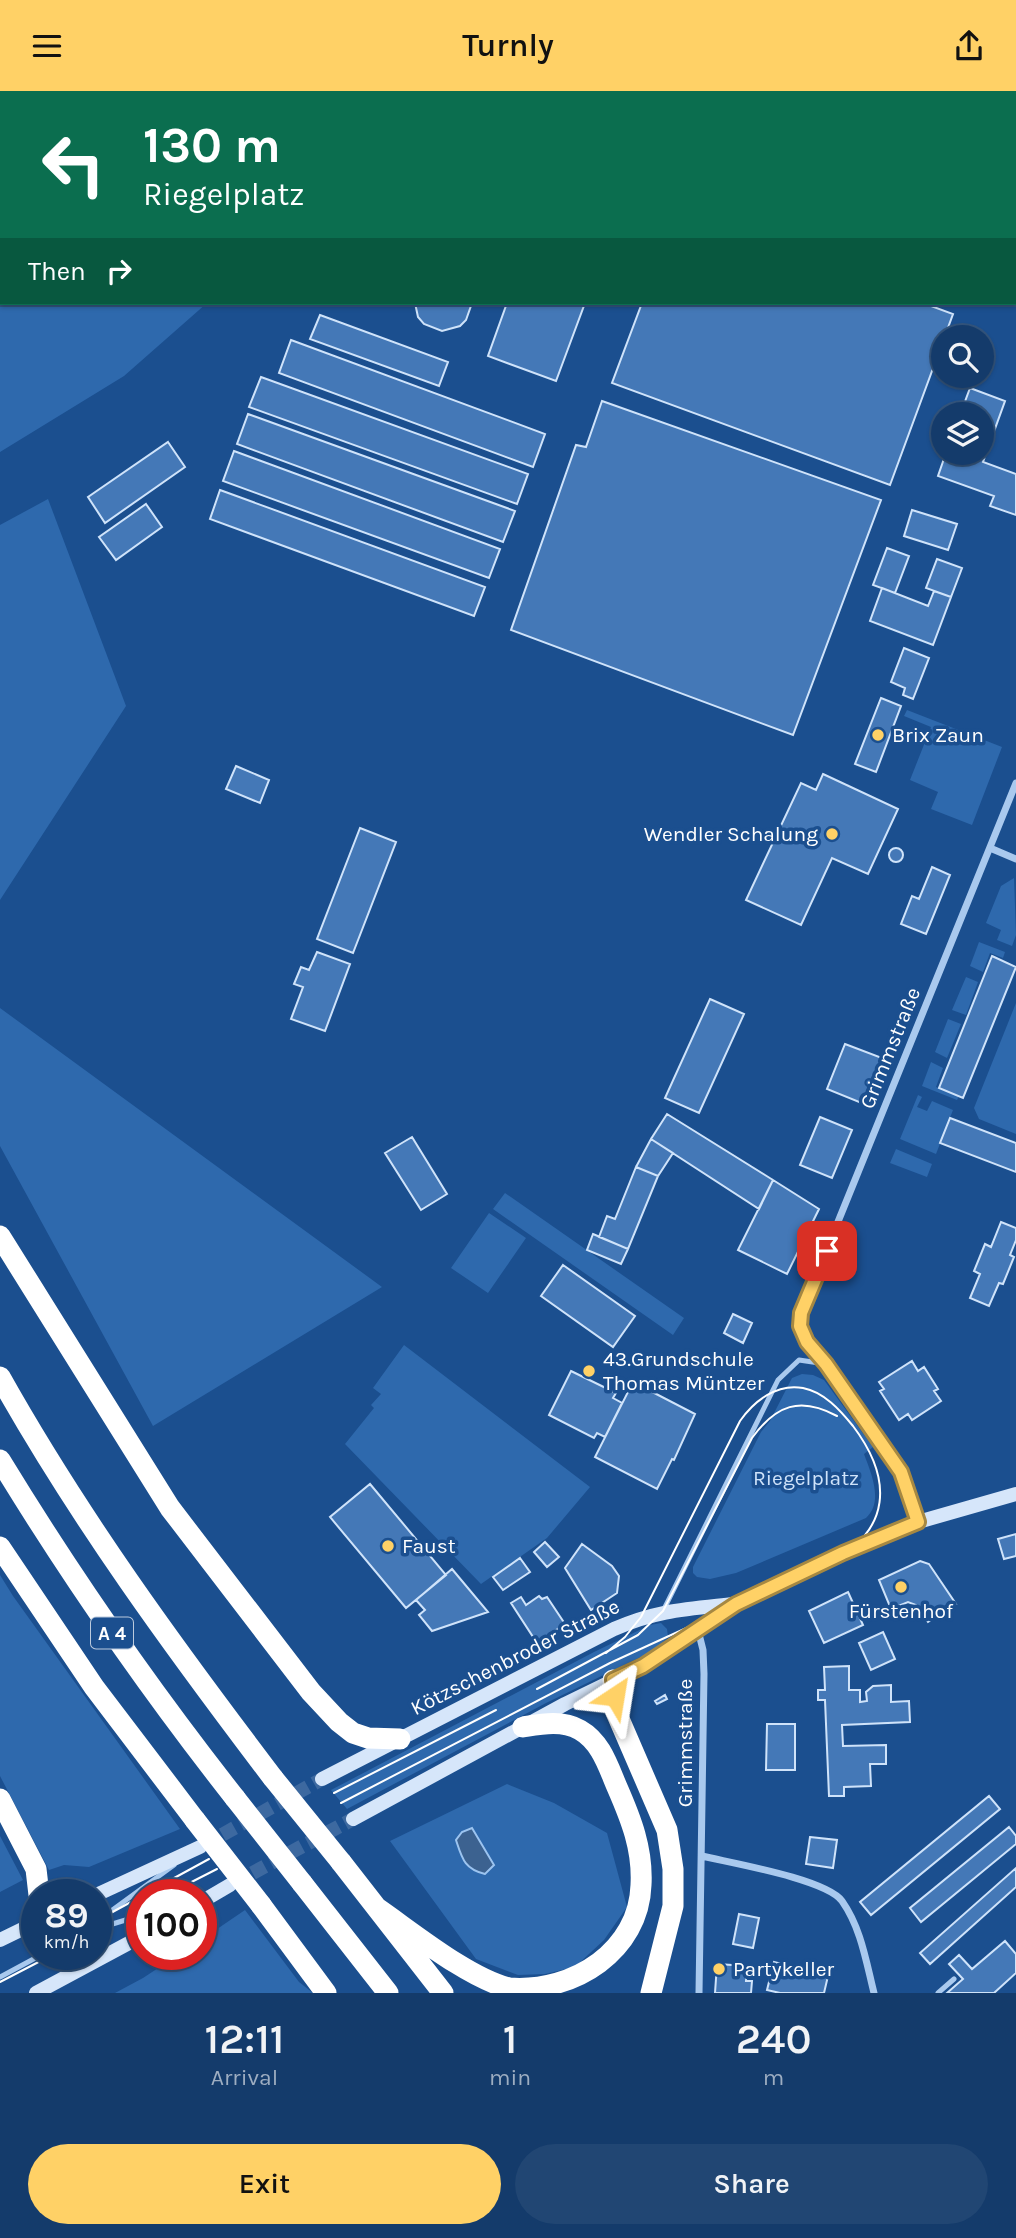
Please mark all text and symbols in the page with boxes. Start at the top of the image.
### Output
icon: menu [28,27,66,65]
text: Turnly [462,27,554,64]
icon: share [950,27,988,65]
text: 130 m [143,117,281,174]
icon: left [28,119,119,210]
text: Riegelplatz [143,176,305,213]
icon: right [100,252,138,290]
text: Then [28,256,86,287]
map controls [931,325,994,465]
button: search [931,325,994,388]
button: layers [931,402,994,465]
place label: Brix Zaun [892,723,984,747]
marker: Brix Zaun [870,727,886,743]
place label: Wendler Schalung [644,822,818,846]
marker: Wendler Schalung [824,826,840,842]
street label: Grimmstraße [855,984,925,1112]
pin [797,1221,857,1281]
icon: arrive [808,1232,846,1270]
place label: 43.Grundschule Thomas Müntzer [603,1347,765,1395]
marker: 43.Grundschule Thomas Müntzer [581,1363,597,1379]
park label: Riegelplatz [753,1466,859,1490]
place label: Faust [402,1534,456,1558]
marker: Faust [380,1538,396,1554]
marker: Fürstenhof [893,1579,909,1595]
street label: Kötzschenbroder Straße [407,1594,623,1720]
place label: Fürstenhof [849,1599,954,1623]
road number: A 4 [91,1617,133,1649]
position arrow [578,1659,652,1733]
street label: Grimmstraße [673,1679,697,1807]
speed limit sign: 100 [126,1879,217,1970]
text: 89 [45,1895,88,1936]
text: km/h [44,1931,89,1953]
place label: Partykeller [733,1957,835,1981]
marker: Partykeller [711,1961,727,1977]
text: 12:11 [204,2014,285,2064]
text: 1 [503,2014,517,2064]
text: 240 [736,2014,812,2064]
text: Arrival [211,2064,278,2091]
text: min [489,2064,531,2091]
text: m [763,2064,784,2091]
button: Exit [28,2144,501,2224]
button: Share [515,2144,988,2224]

